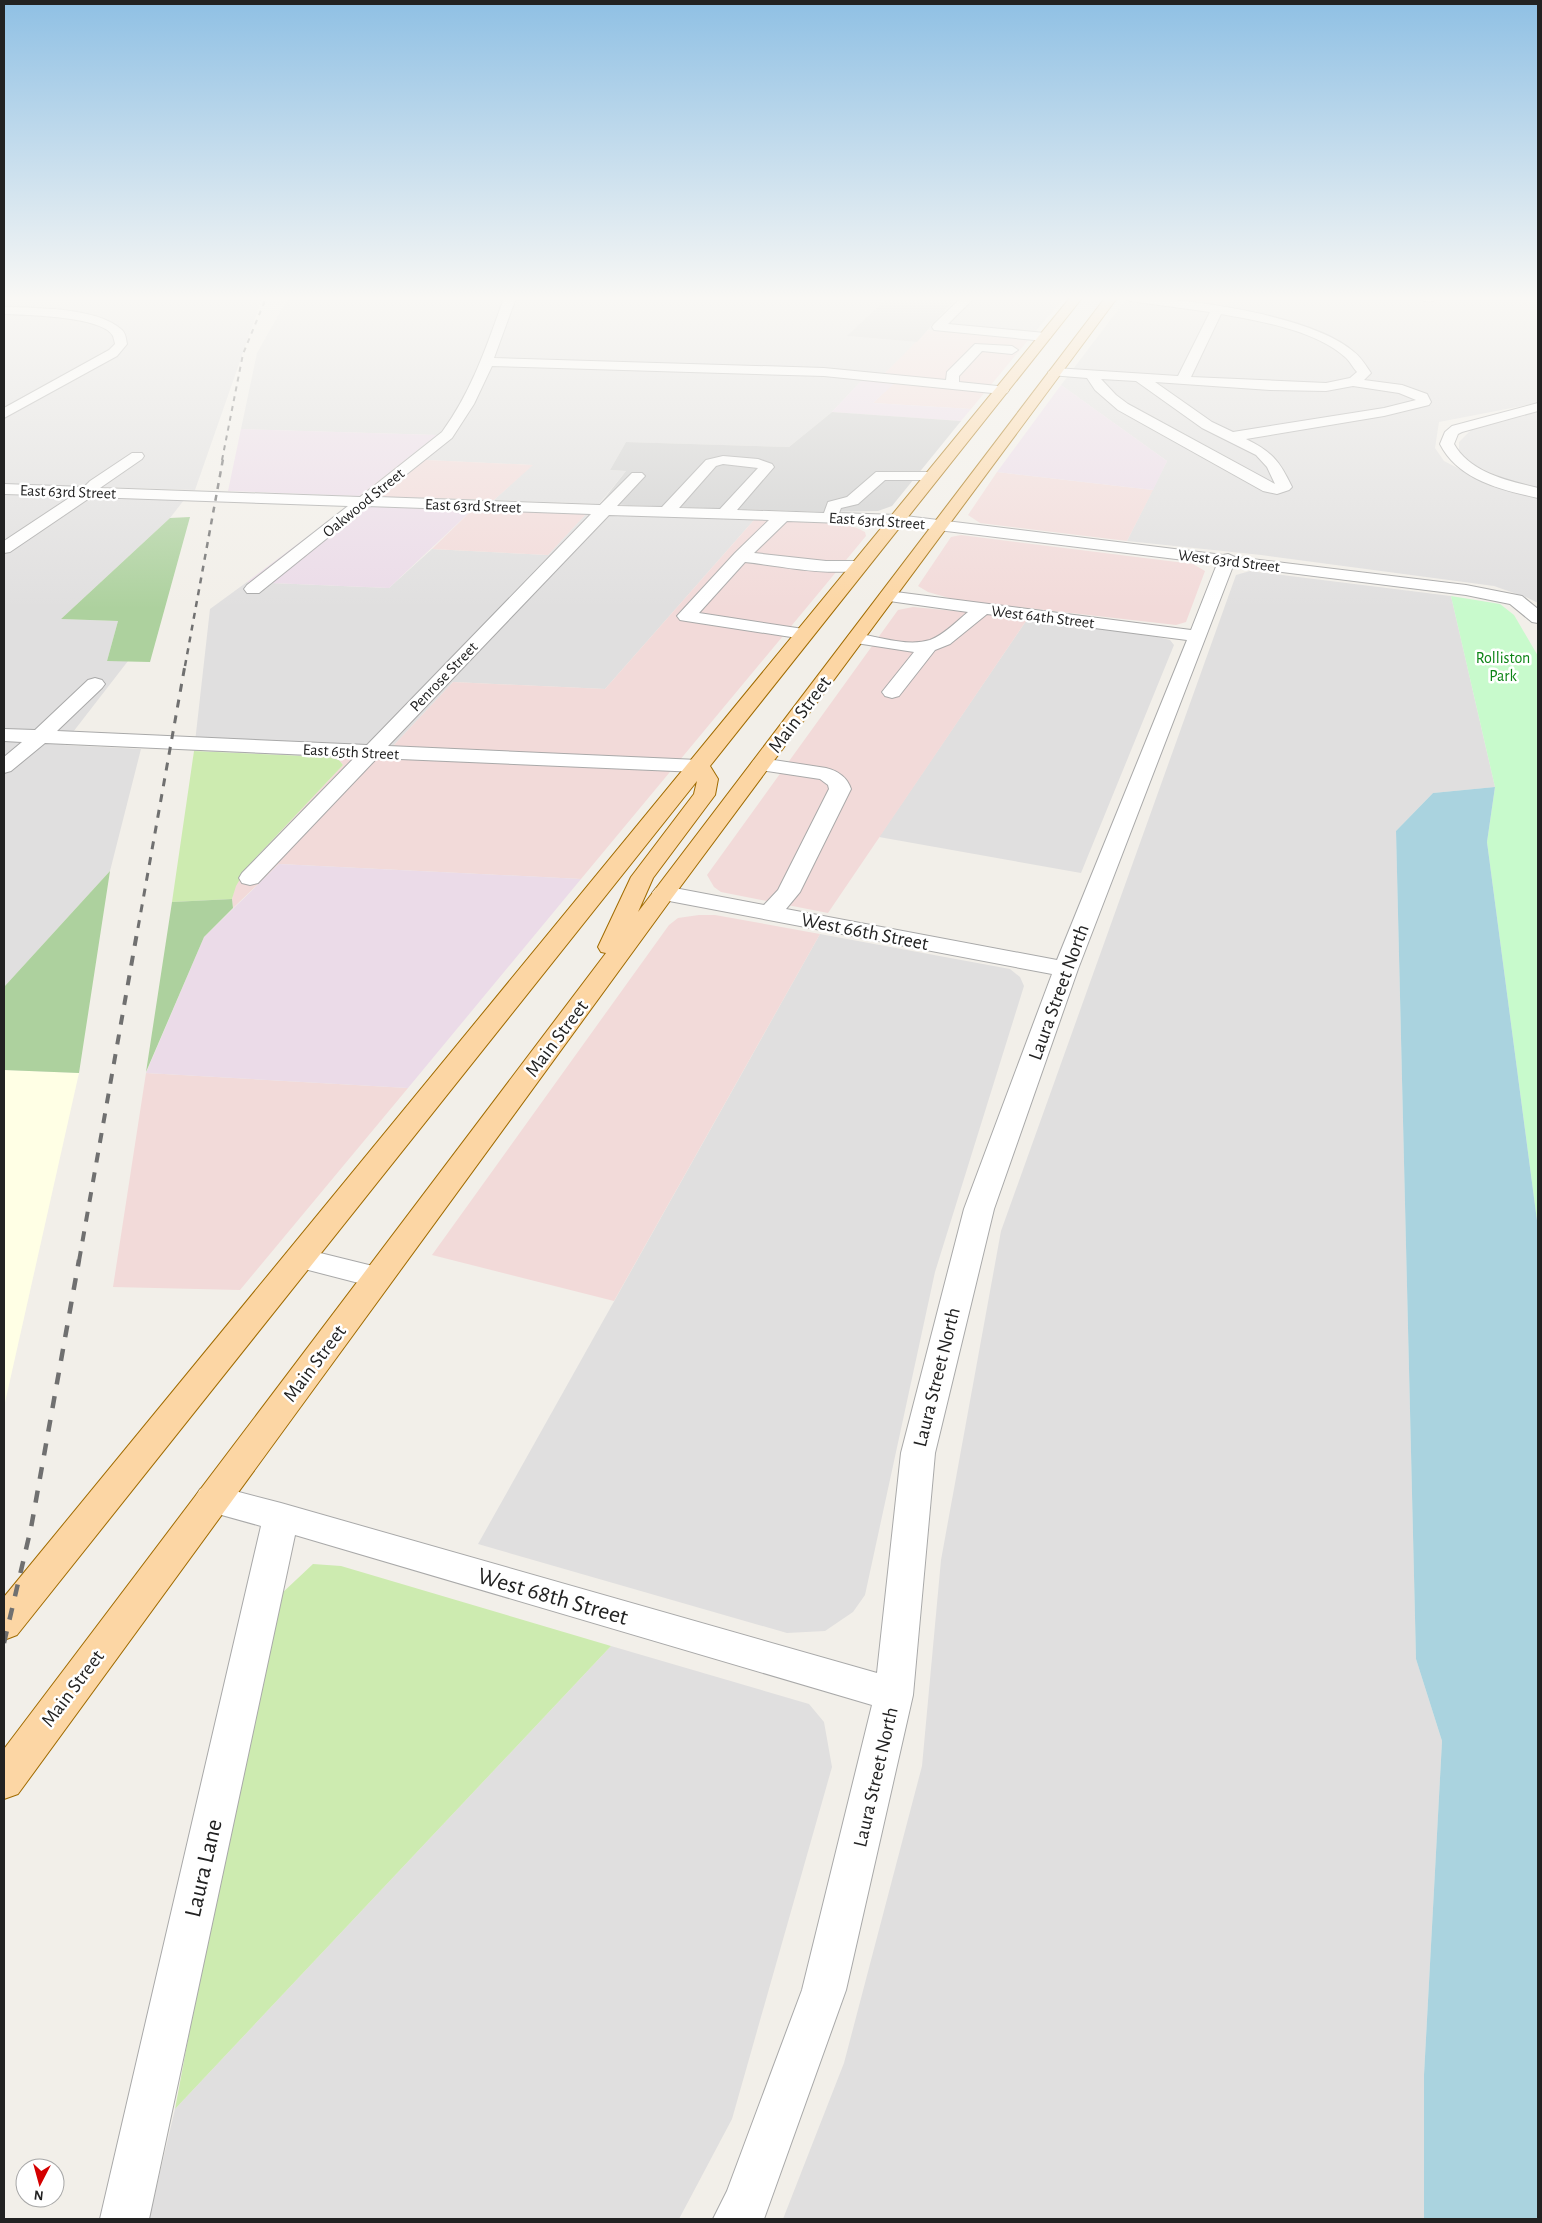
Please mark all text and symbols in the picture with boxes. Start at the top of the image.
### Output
street label: Oakwood Street [320,465,407,540]
street label: East 63rd Street [20,482,116,502]
street label: East 63rd Street [425,496,521,516]
street label: East 63rd Street [828,510,926,532]
street label: West 63rd Street [1177,547,1281,575]
street label: West 64th Street [991,603,1095,631]
street label: Penrose Street [407,639,481,715]
park label: Rolliston Park [1476,650,1530,684]
street label: Main Street [765,672,835,757]
street label: East 65th Street [302,741,399,763]
street label: West 66th Street [799,910,931,954]
street label: Laura Street North [1025,922,1093,1063]
street label: Main Street [522,996,592,1081]
street label: Laura Street North [910,1306,964,1449]
street label: Main Street [280,1321,350,1406]
street label: West 68th Street [475,1564,631,1630]
street label: Main Street [38,1646,108,1731]
street label: Laura Street North [850,1705,902,1849]
street label: Laura Lane [181,1817,227,1920]
north arrow [15,2158,65,2208]
text: N [33,2187,44,2202]

